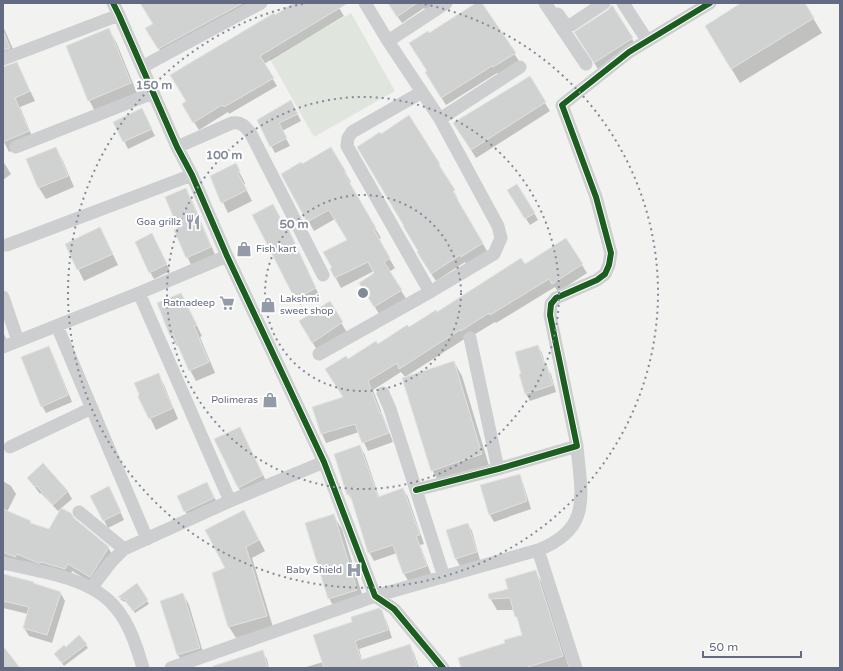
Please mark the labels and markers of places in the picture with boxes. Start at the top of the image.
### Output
restaurant icon: Goa grillz [184,213,202,231]
place label: Goa grillz [137,216,181,228]
shop icon: Fish kart [235,240,253,258]
place label: Fish kart [256,243,297,255]
centre of rings [356,286,370,300]
place label: Lakshmi sweet shop [280,293,334,317]
supermarket icon: Ratnadeep [218,294,236,312]
shop icon: Lakshmi sweet shop [259,296,277,314]
place label: Ratnadeep [163,297,215,309]
shop icon: Polimeras [261,391,279,409]
place label: Polimeras [211,394,258,406]
hospital icon: Baby Shield [345,561,363,579]
place label: Baby Shield [286,564,342,576]

